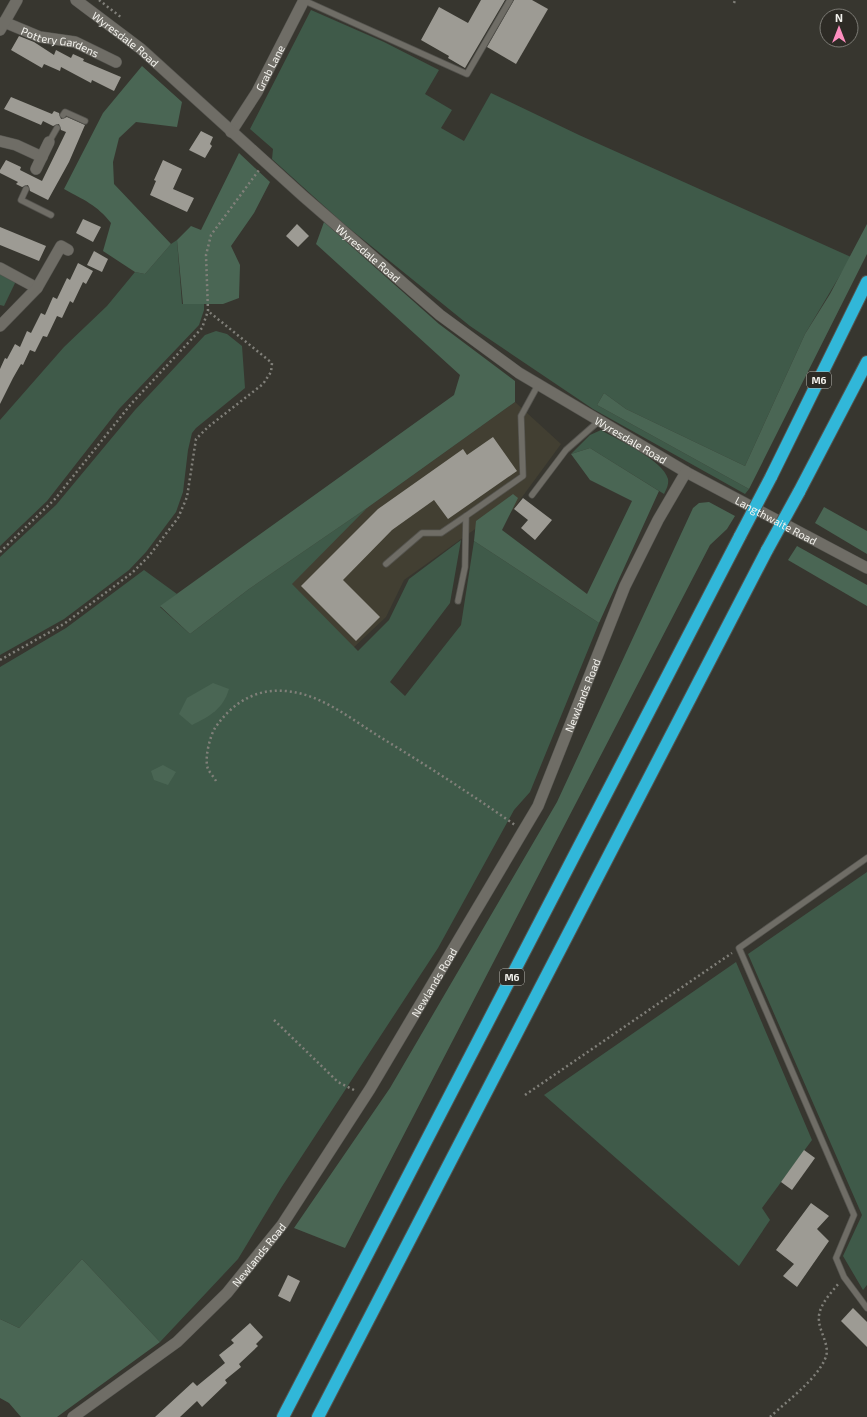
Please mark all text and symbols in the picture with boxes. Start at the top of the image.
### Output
street label: Wyresdale Road [90,8,162,69]
north arrow [819,8,859,48]
text: N [835,11,843,24]
street label: Pottery Gardens [20,24,102,59]
street label: Grab Lane [252,42,287,93]
street label: Wyresdale Road [334,221,404,285]
road number: M6 [807,372,831,388]
street label: Wyresdale Road [593,413,669,466]
street label: Langthwaite Road [733,493,819,547]
street label: Newlands Road [561,656,602,734]
street label: Newlands Road [408,945,459,1019]
road number: M6 [500,969,524,985]
street label: Newlands Road [229,1220,288,1289]

